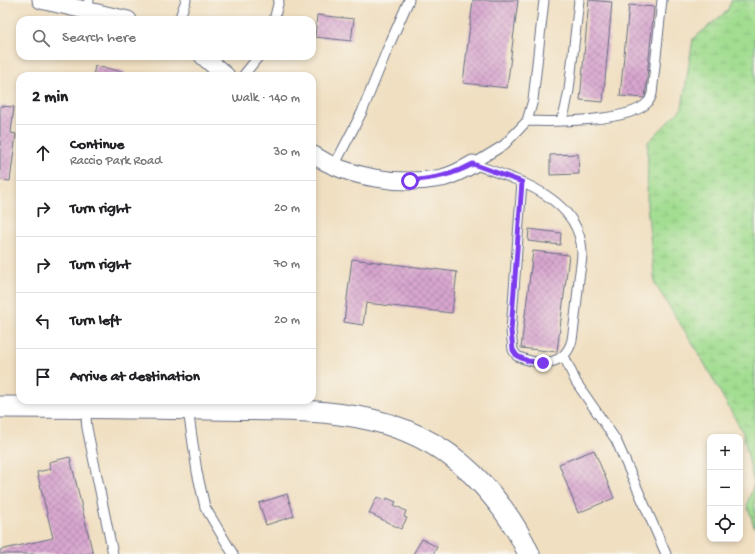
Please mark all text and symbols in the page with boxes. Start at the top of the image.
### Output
search box [16,16,316,60]
icon: search [30,27,52,49]
text: Search here [62,29,136,47]
text: 2 min [32,88,68,108]
text: Walk · 140 m [232,91,300,106]
text: Continue [70,136,124,154]
icon: ahead [32,142,54,164]
text: 30 m [274,145,300,160]
text: Raccio Park Road [70,154,162,169]
route start [401,172,419,190]
icon: right [32,198,54,220]
text: Turn right [70,200,130,218]
text: 20 m [274,201,300,216]
icon: right [32,254,54,276]
text: Turn right [70,256,130,274]
text: 70 m [274,257,300,272]
icon: left [32,310,54,332]
text: Turn left [70,312,121,330]
text: 20 m [274,313,300,328]
route end [534,354,552,372]
icon: arrive [32,366,54,388]
text: Arrive at destination [70,368,200,386]
map controls [707,434,743,542]
button: + [707,434,743,470]
button: − [707,470,743,506]
button: locate [707,506,743,542]

